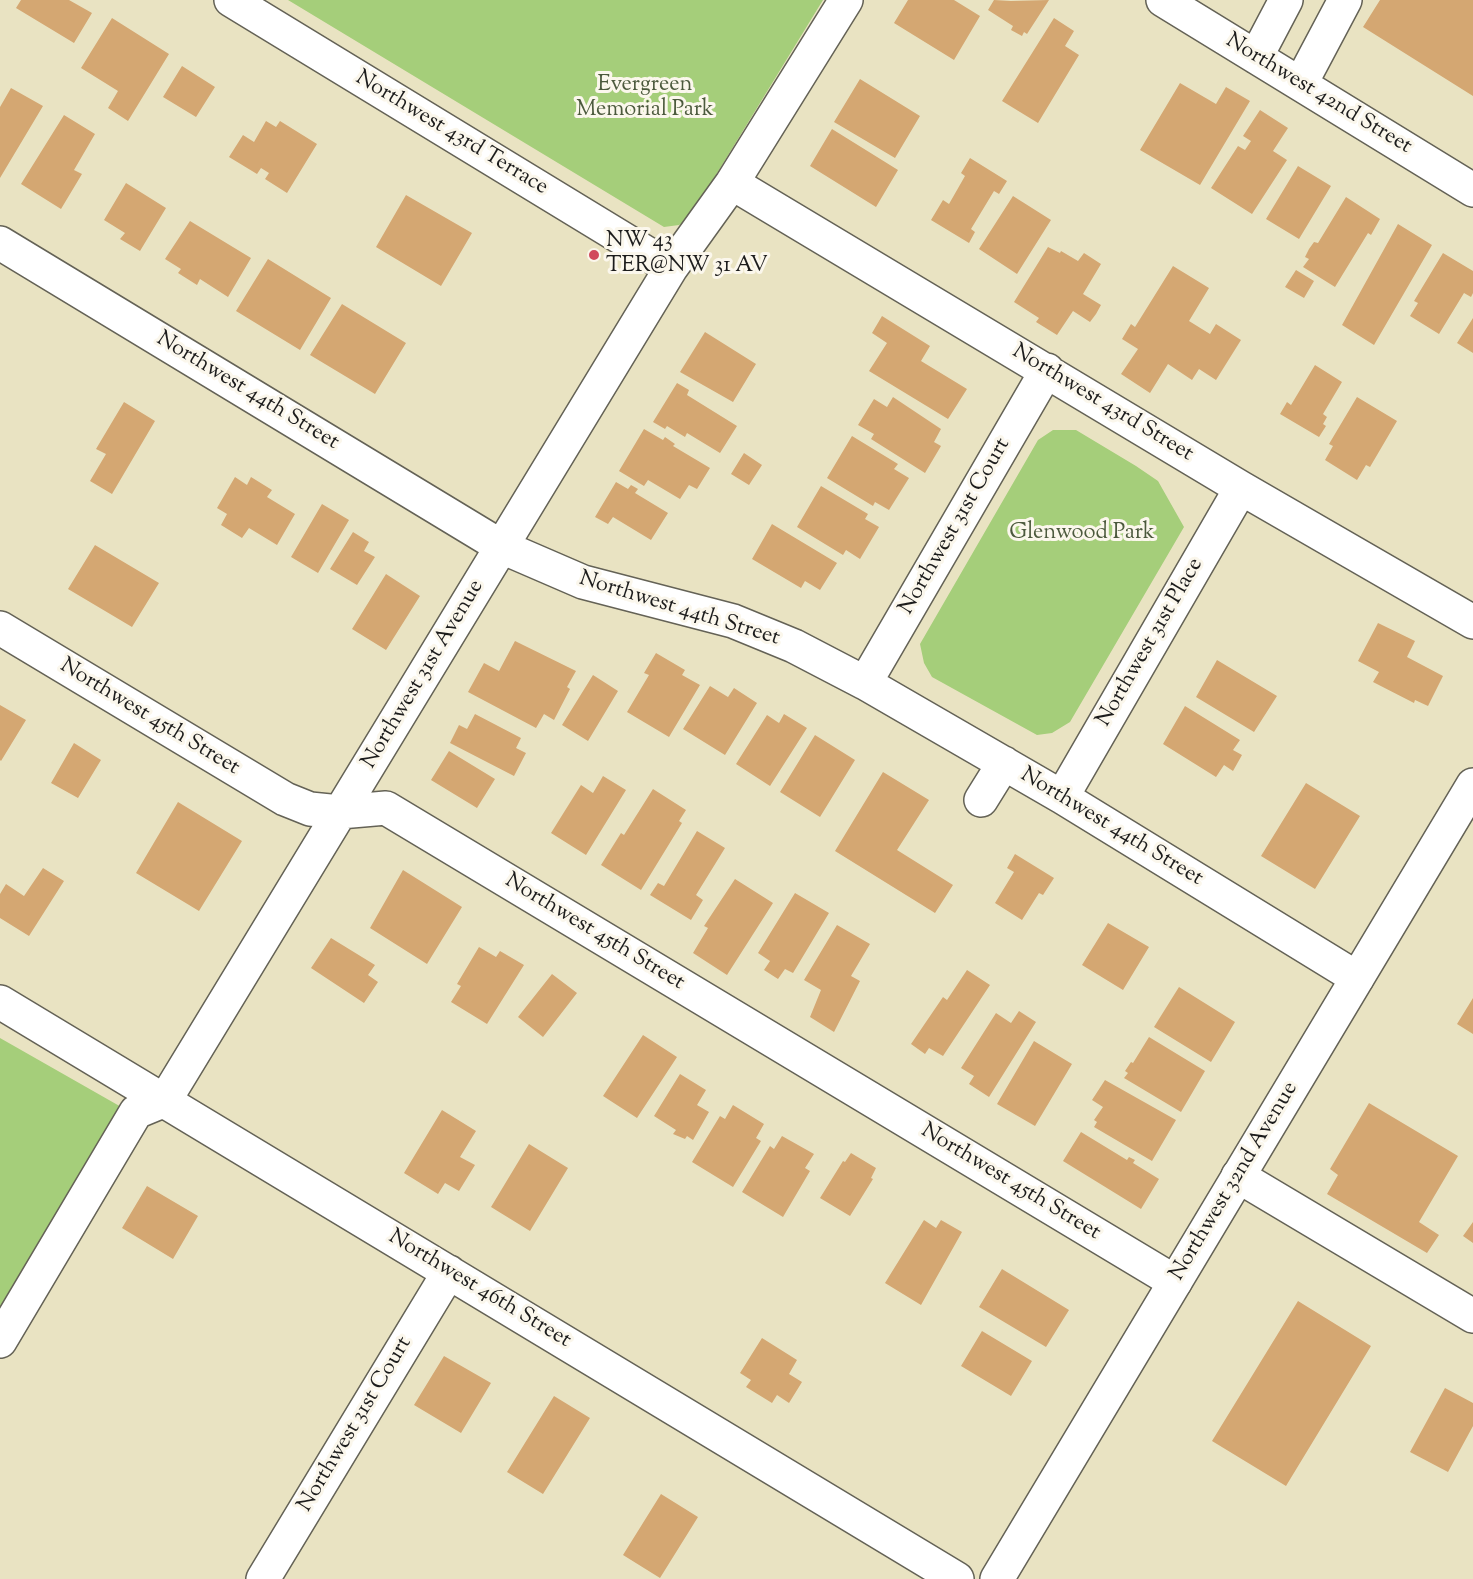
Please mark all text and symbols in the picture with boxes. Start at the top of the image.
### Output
street label: Northwest 42nd Street [1220,29,1416,161]
street label: Northwest 43rd Terrace [350,66,552,202]
park label: Evergreen Memorial Park [576,73,714,124]
place label: NW 43 TER@NW 31 AV [606,229,768,280]
marker: NW 43 TER@NW 31 AV [587,248,601,262]
street label: Northwest 44th Street [151,327,343,457]
street label: Northwest 43rd Street [1007,339,1197,469]
street label: Northwest 31st Court [895,434,1017,620]
park label: Glenwood Park [1009,521,1155,547]
street label: Northwest 31st Place [1092,554,1210,732]
street label: Northwest 44th Street [575,567,783,653]
street label: Northwest 31st Avenue [357,576,491,774]
street label: Northwest 45th Street [54,654,244,782]
street label: Northwest 44th Street [1015,763,1207,893]
street label: Northwest 45th Street [499,869,689,997]
street label: Northwest 32nd Avenue [1165,1078,1305,1286]
street label: Northwest 45th Street [915,1119,1105,1247]
street label: Northwest 46th Street [383,1225,575,1355]
street label: Northwest 31st Court [293,1333,419,1517]

